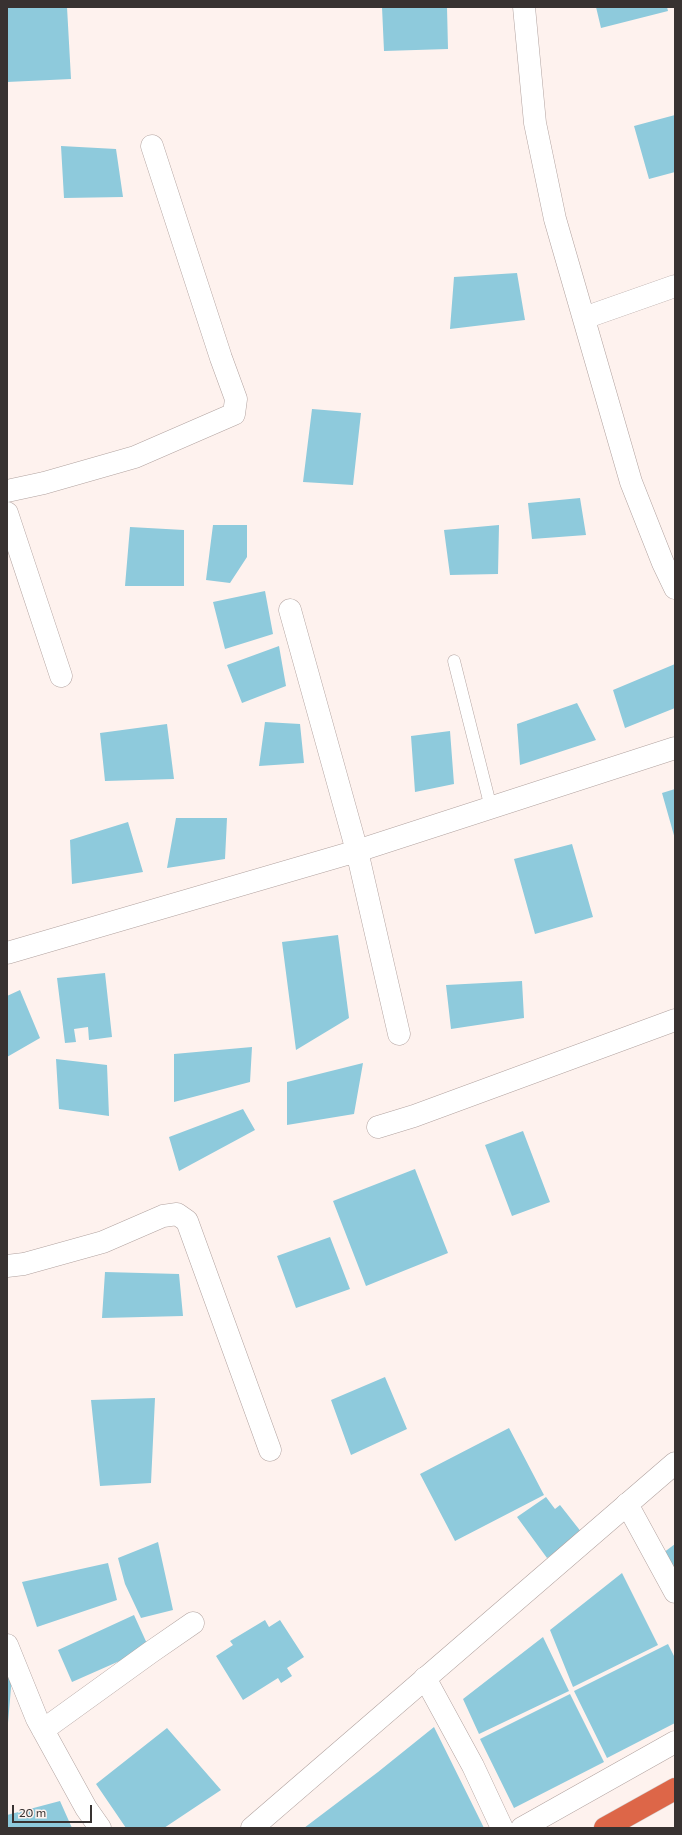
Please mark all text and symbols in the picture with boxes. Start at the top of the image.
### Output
scale bar [14,1797,94,1823]
text: 20 m [19,1805,46,1819]

